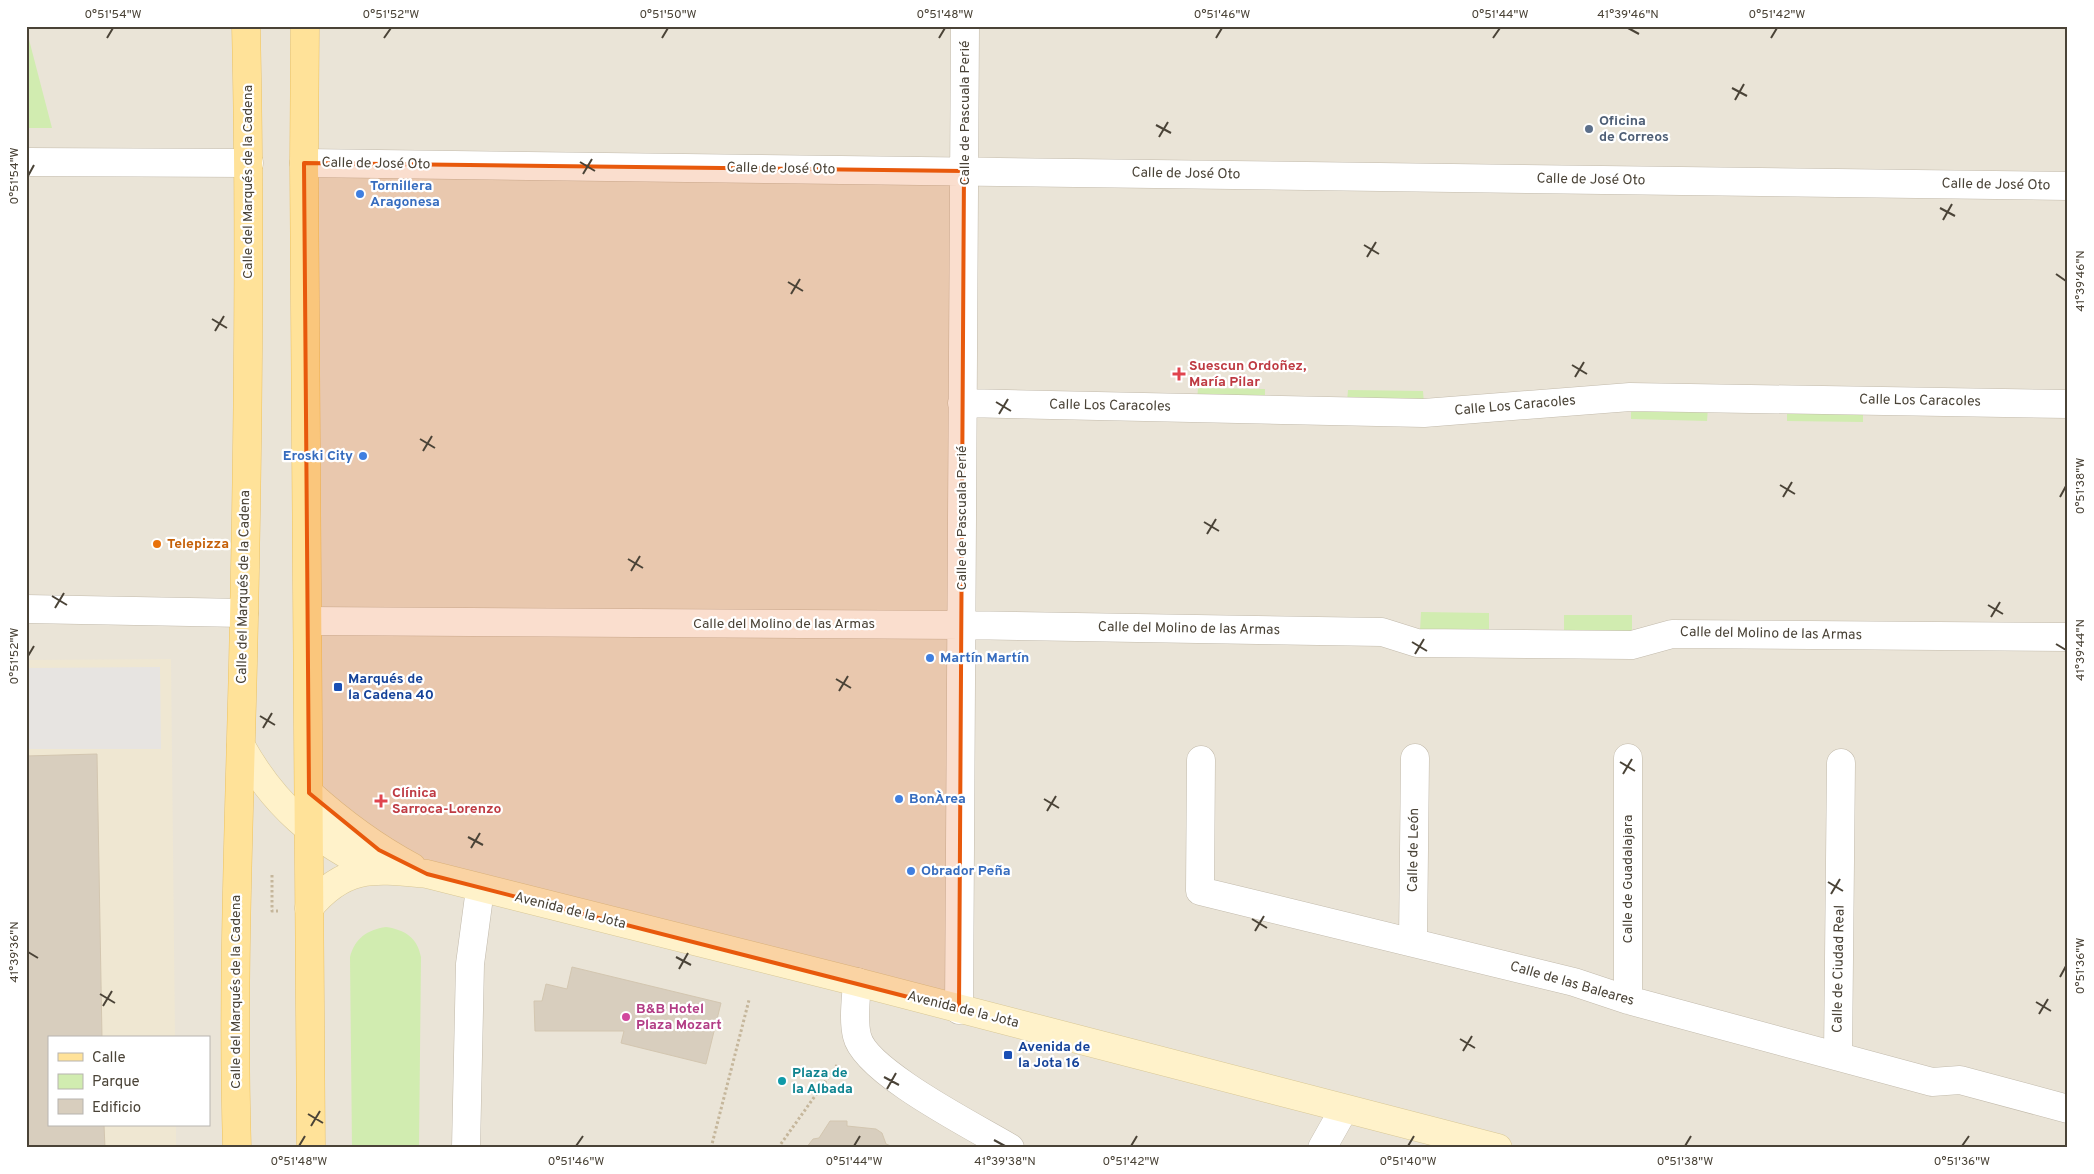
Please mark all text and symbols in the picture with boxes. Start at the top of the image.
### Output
text: 0°51'54"W [84,7,142,23]
text: 0°51'52"W [363,7,419,23]
text: 0°51'50"W [639,7,697,23]
text: 0°51'48"W [917,7,973,23]
text: 0°51'46"W [1194,7,1250,23]
text: 0°51'44"W [1472,7,1528,23]
text: 41°39'46"N [1597,7,1659,23]
text: 0°51'42"W [1749,7,1805,23]
street label: Calle de Pascuala Perié [957,40,974,186]
street label: Calle del Marqués de la Cadena [240,85,257,279]
place label: Oficina de Correos [1599,113,1669,146]
marker: Oficina de Correos [1583,123,1595,135]
text: 0°51'54"W [7,147,23,205]
street label: Calle de José Oto [321,155,431,173]
street label: Calle de José Oto [726,160,836,178]
street label: Calle de José Oto [1131,165,1241,183]
street label: Calle de José Oto [1536,171,1646,189]
street label: Calle de José Oto [1941,176,2051,194]
place label: Tornillera Aragonesa [370,178,440,211]
marker: Tornillera Aragonesa [354,188,366,200]
text: 41°39'46"N [2073,250,2089,312]
place label: Suescun Ordoñez, María Pilar [1189,358,1306,391]
marker: Suescun Ordoñez, María Pilar [1173,368,1185,380]
street label: Calle Los Caracoles [1859,391,1981,411]
street label: Calle Los Caracoles [1454,392,1576,420]
street label: Calle Los Caracoles [1049,396,1171,416]
street label: Calle de Pascuala Perié [954,445,971,591]
place label: Eroski City [283,448,353,465]
marker: Eroski City [357,450,369,462]
text: 0°51'38"W [2073,458,2089,514]
street label: Calle del Marqués de la Cadena [234,490,254,684]
place label: Telepizza [167,536,229,553]
marker: Telepizza [151,538,163,550]
street label: Calle del Molino de las Armas [693,616,875,633]
street label: Calle del Molino de las Armas [1098,619,1280,639]
text: 41°39'44"N [2073,619,2089,681]
street label: Calle del Molino de las Armas [1680,624,1862,644]
text: 0°51'52"W [7,628,23,684]
place label: Martín Martín [940,650,1029,667]
marker: Martín Martín [924,652,936,664]
place label: Marqués de la Cadena 40 [348,671,434,704]
marker: Marqués de la Cadena 40 [332,681,344,693]
place label: Clínica Sarroca-Lorenzo [392,785,501,818]
place label: BonÀrea [909,790,966,808]
marker: BonÀrea [893,793,905,805]
marker: Clínica Sarroca-Lorenzo [374,794,388,808]
street label: Calle de León [1405,808,1423,892]
street label: Calle de Guadalajara [1620,815,1637,943]
place label: Obrador Peña [921,863,1011,880]
marker: Obrador Peña [905,865,917,877]
street label: Avenida de la Jota [512,889,628,933]
street label: Calle del Marqués de la Cadena [228,895,245,1089]
street label: Calle de Ciudad Real [1829,905,1849,1033]
text: 41°39'36"N [7,921,23,983]
text: 0°51'36"W [2073,938,2089,994]
street label: Calle de las Baleares [1508,958,1636,1010]
street label: Avenida de la Jota [905,988,1021,1032]
place label: B&B Hotel Plaza Mozart [636,1001,722,1034]
marker: B&B Hotel Plaza Mozart [620,1011,632,1023]
legend [48,1036,210,1126]
place label: Avenida de la Jota 16 [1018,1039,1090,1072]
text: Calle [92,1049,126,1068]
marker: Avenida de la Jota 16 [1002,1049,1014,1061]
place label: Plaza de la Albada [792,1065,853,1098]
text: Parque [92,1073,140,1092]
marker: Plaza de la Albada [776,1075,788,1087]
text: Edificio [92,1099,141,1118]
text: 0°51'48"W [271,1154,327,1170]
text: 0°51'46"W [548,1154,604,1170]
text: 0°51'44"W [826,1154,882,1170]
text: 41°39'38"N [974,1154,1036,1170]
text: 0°51'42"W [1103,1154,1159,1170]
text: 0°51'40"W [1379,1154,1437,1170]
text: 0°51'38"W [1657,1154,1713,1170]
text: 0°51'36"W [1934,1154,1990,1170]

